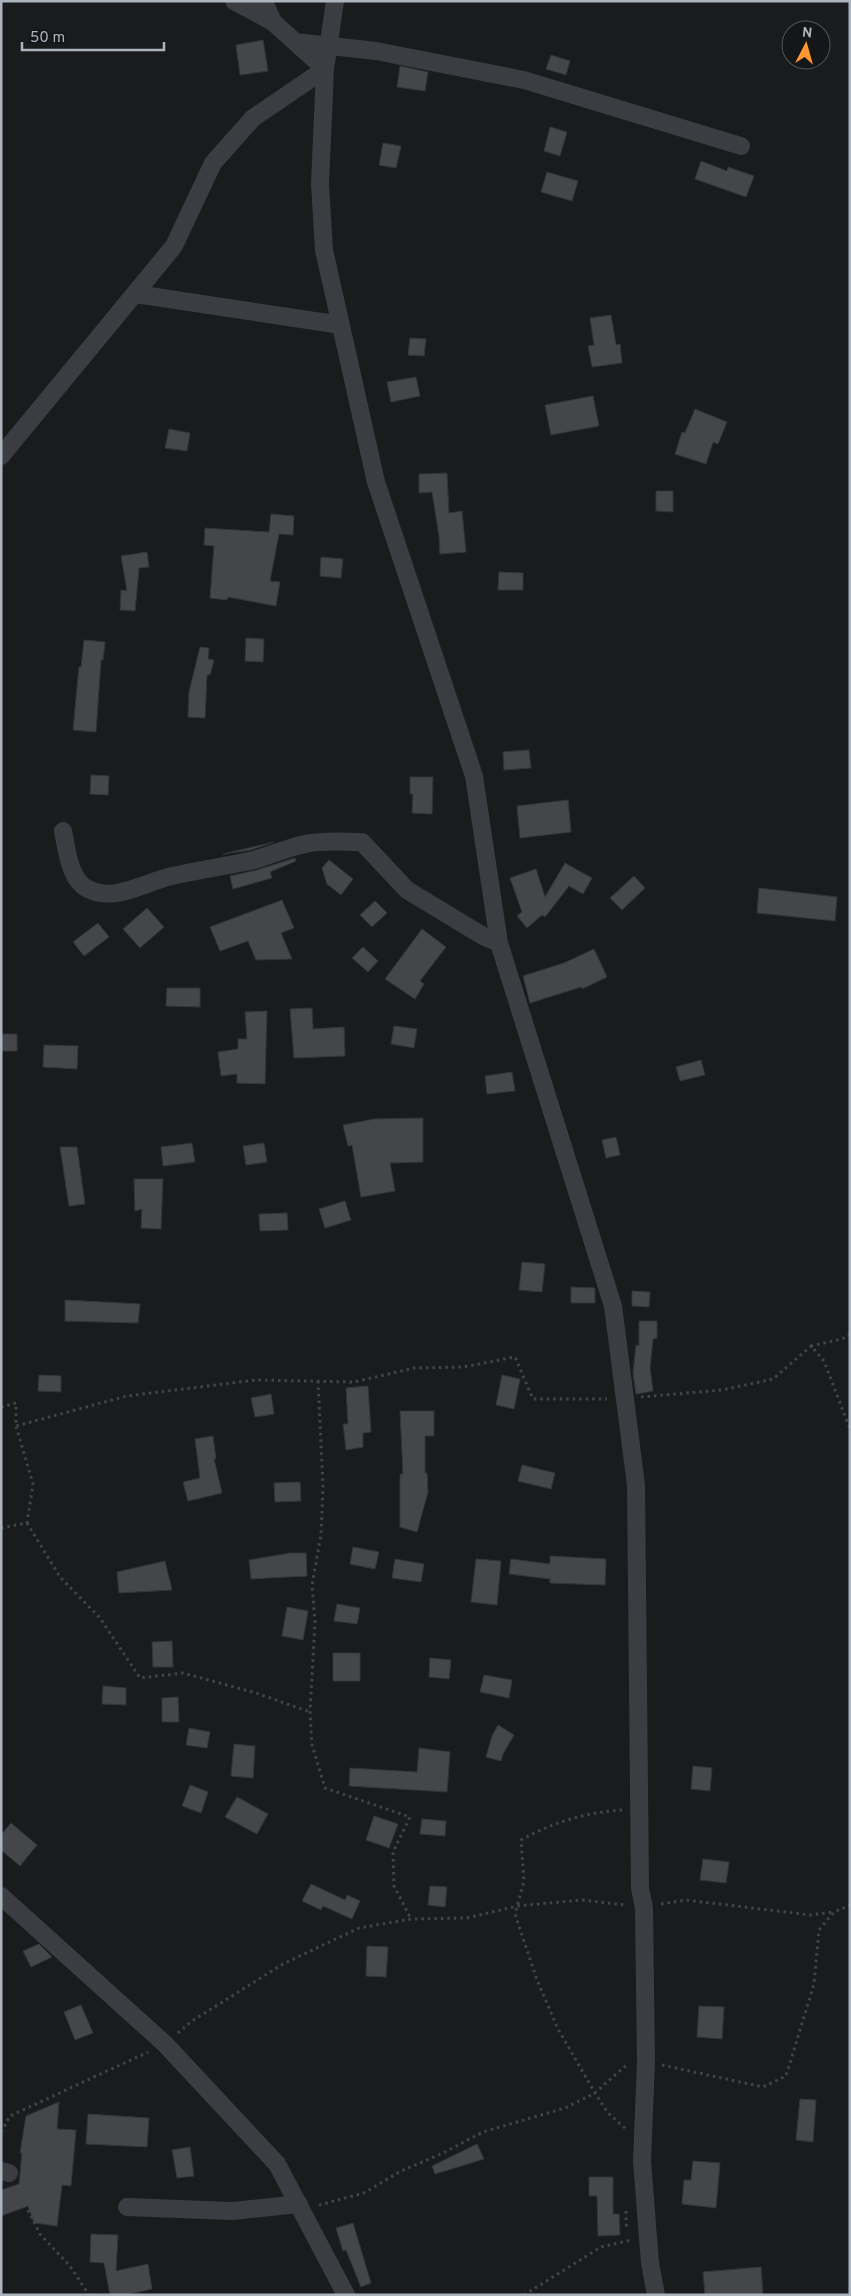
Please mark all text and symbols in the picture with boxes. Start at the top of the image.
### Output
scale bar [22,20,165,52]
north arrow [781,20,831,70]
text: N [801,25,813,43]
text: 50 m [30,29,65,48]

